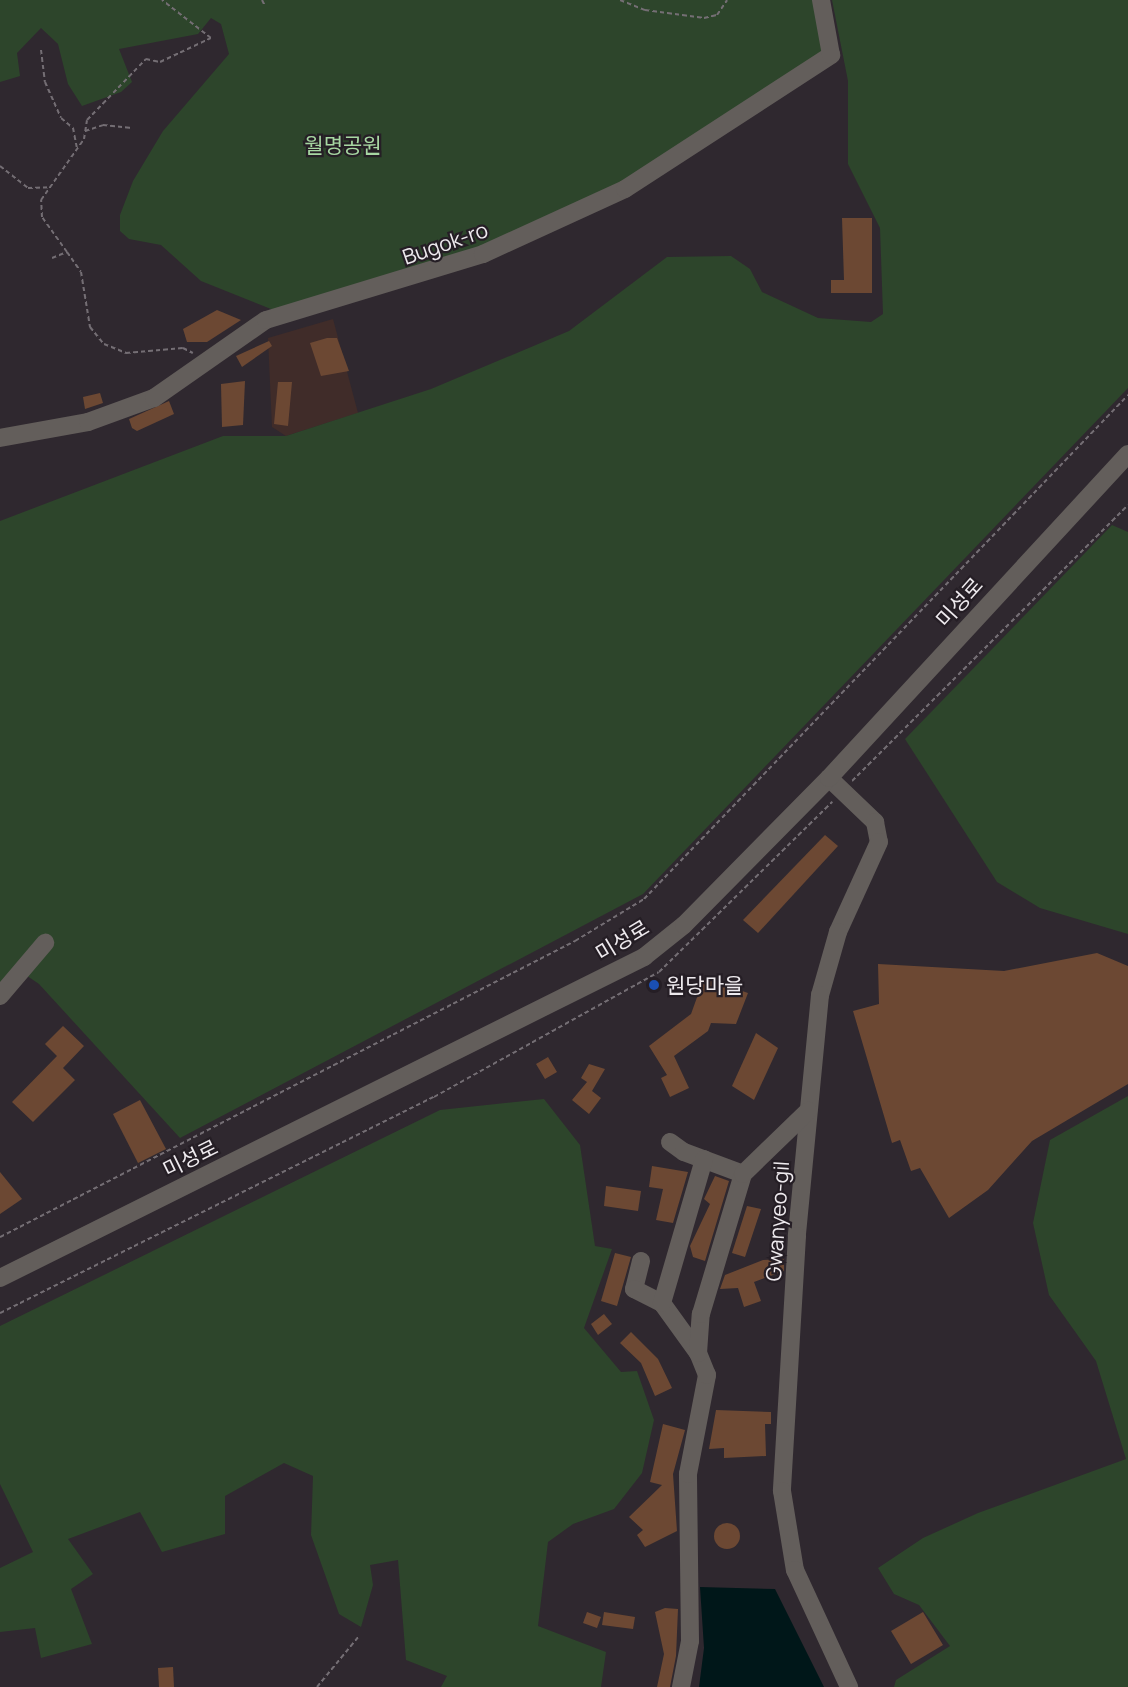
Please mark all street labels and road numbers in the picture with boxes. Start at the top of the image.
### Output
street label: Bugok-ro [399,217,491,269]
street label: 미성로 [930,572,988,632]
street label: 미성로 [591,914,653,966]
street label: 미성로 [158,1134,222,1182]
street label: Gwanyeo-gil [760,1160,794,1282]

